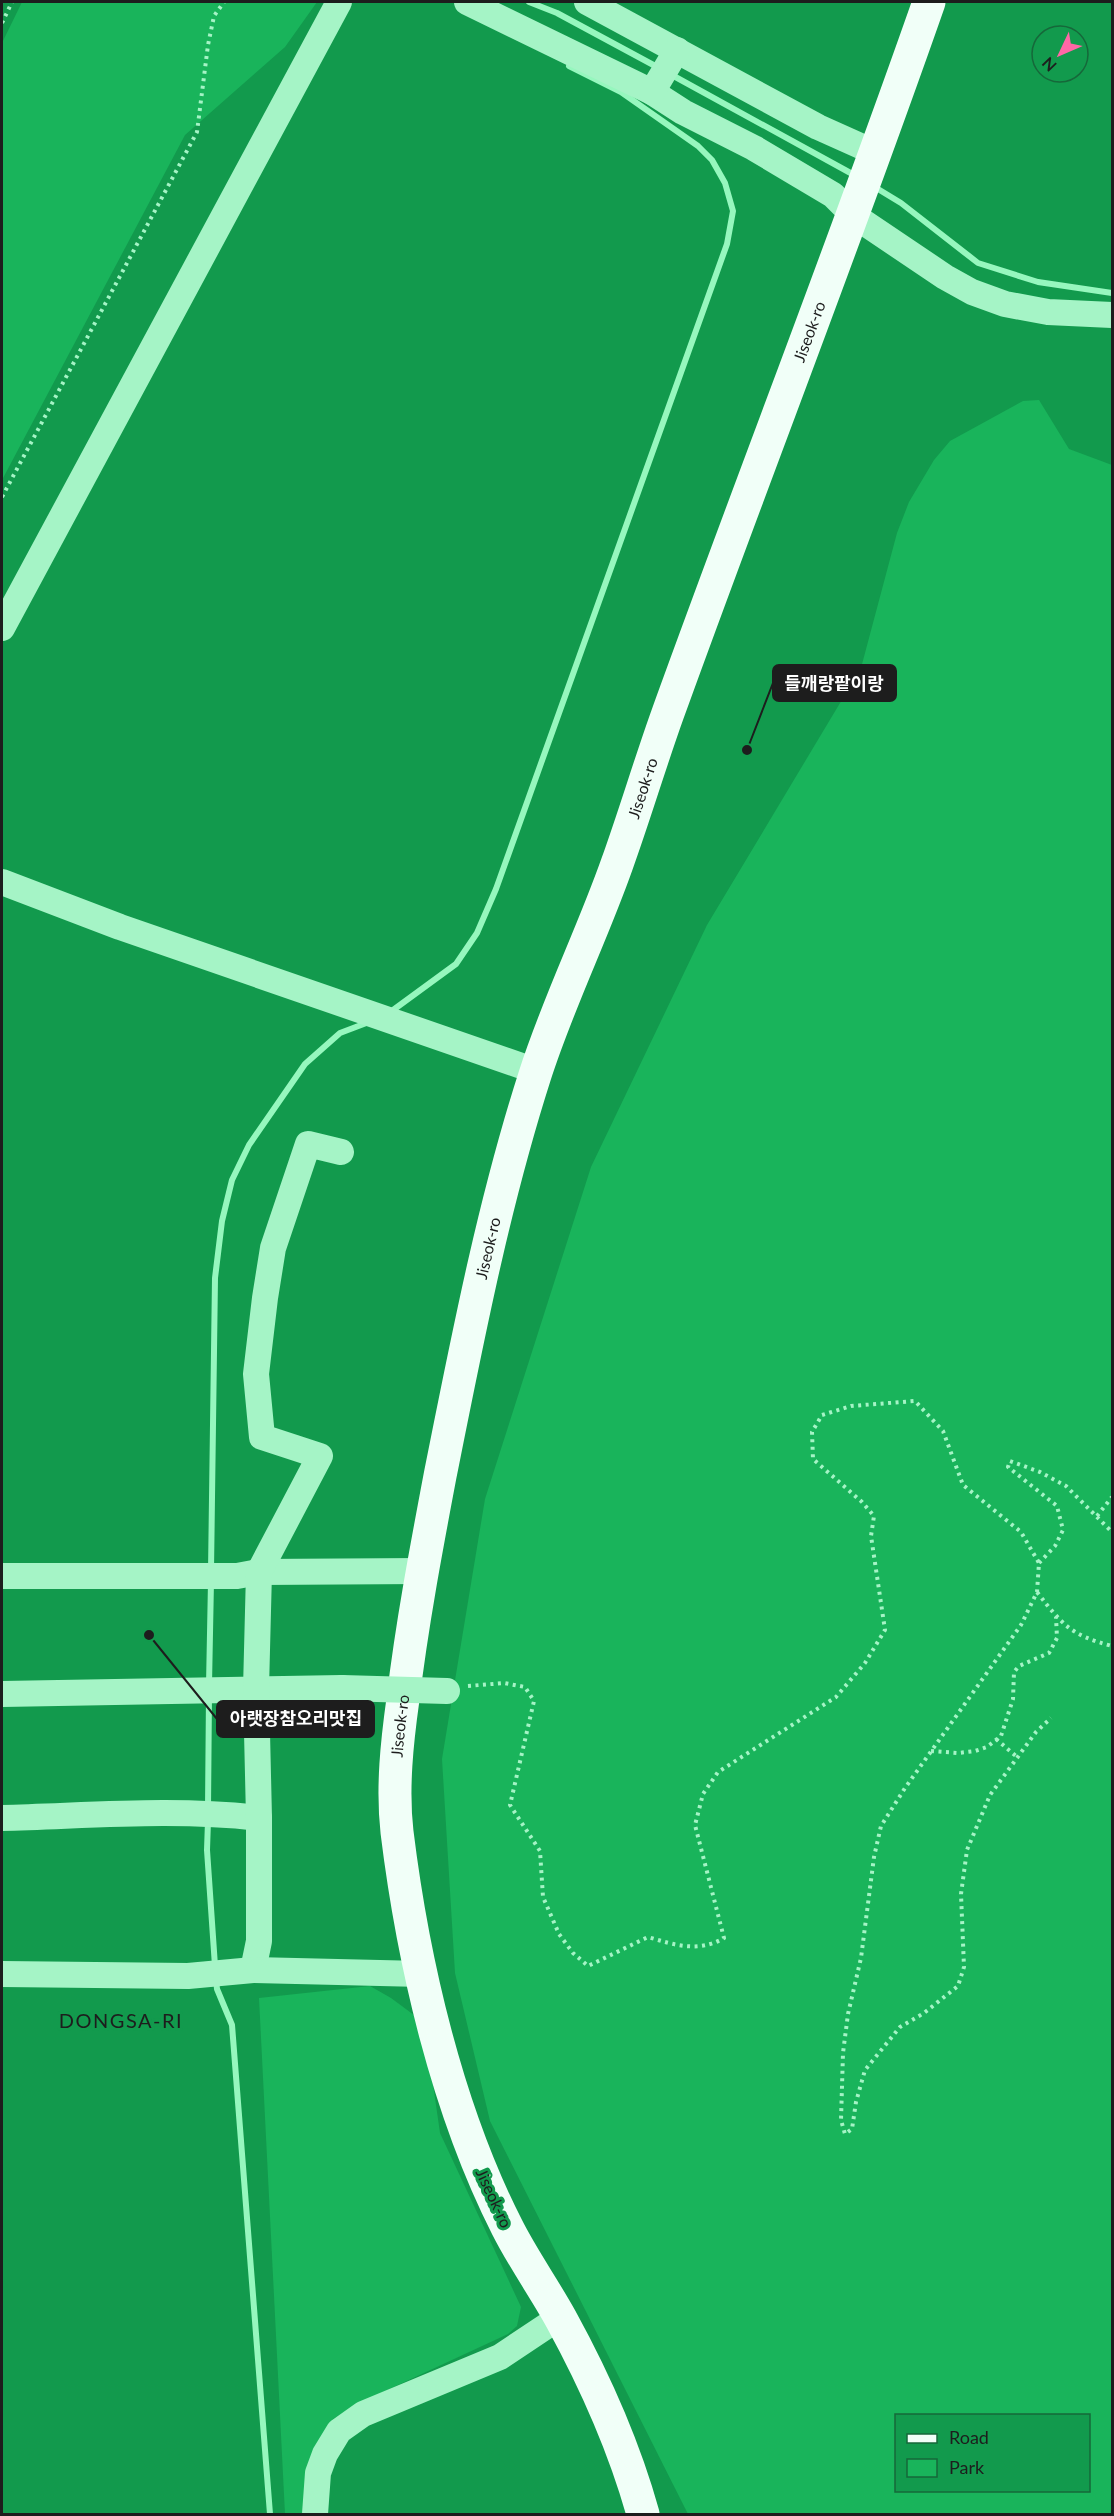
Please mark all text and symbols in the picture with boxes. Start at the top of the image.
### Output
north arrow [1030,24,1090,84]
text: N [1038,54,1060,76]
street label: Jiseok-ro [789,299,829,364]
callout: 들깨랑팥이랑 [773,665,896,701]
text: 들깨랑팥이랑 [784,672,884,694]
street label: Jiseok-ro [623,755,661,821]
street label: Jiseok-ro [471,1215,504,1281]
street label: Jiseok-ro [386,1693,413,1758]
callout: 아랫장참오리맛집 [217,1701,374,1737]
text: 아랫장참오리맛집 [230,1707,362,1729]
district label: DONGSA-RI [59,2008,183,2032]
street label: Jiseok-ro [472,2165,516,2230]
legend [895,2414,1090,2492]
text: Road [949,2426,989,2448]
text: Park [949,2456,985,2478]

